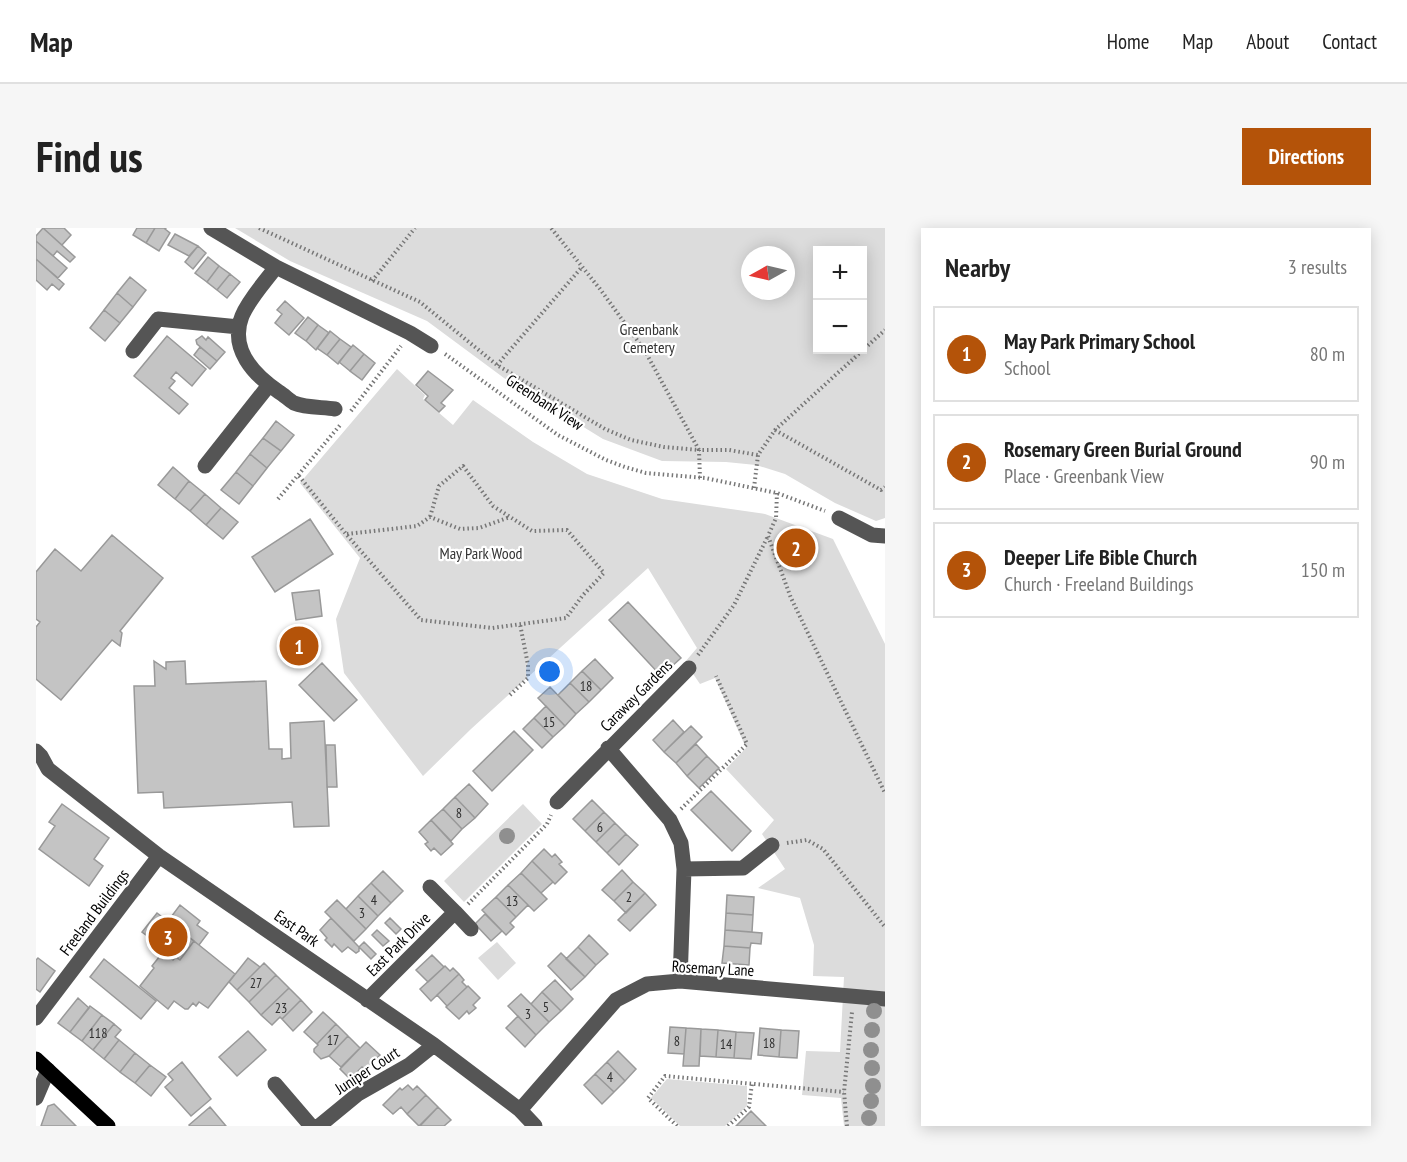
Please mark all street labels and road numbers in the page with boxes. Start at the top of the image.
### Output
street label: Greenbank View [502,370,588,435]
street label: Caraway Gardens [596,655,676,735]
street label: Freeland Buildings [55,865,133,959]
street label: East Park [271,905,324,951]
street label: East Park Drive [362,908,434,980]
street label: Rosemary Lane [671,956,755,980]
street label: Juniper Court [330,1042,403,1099]

